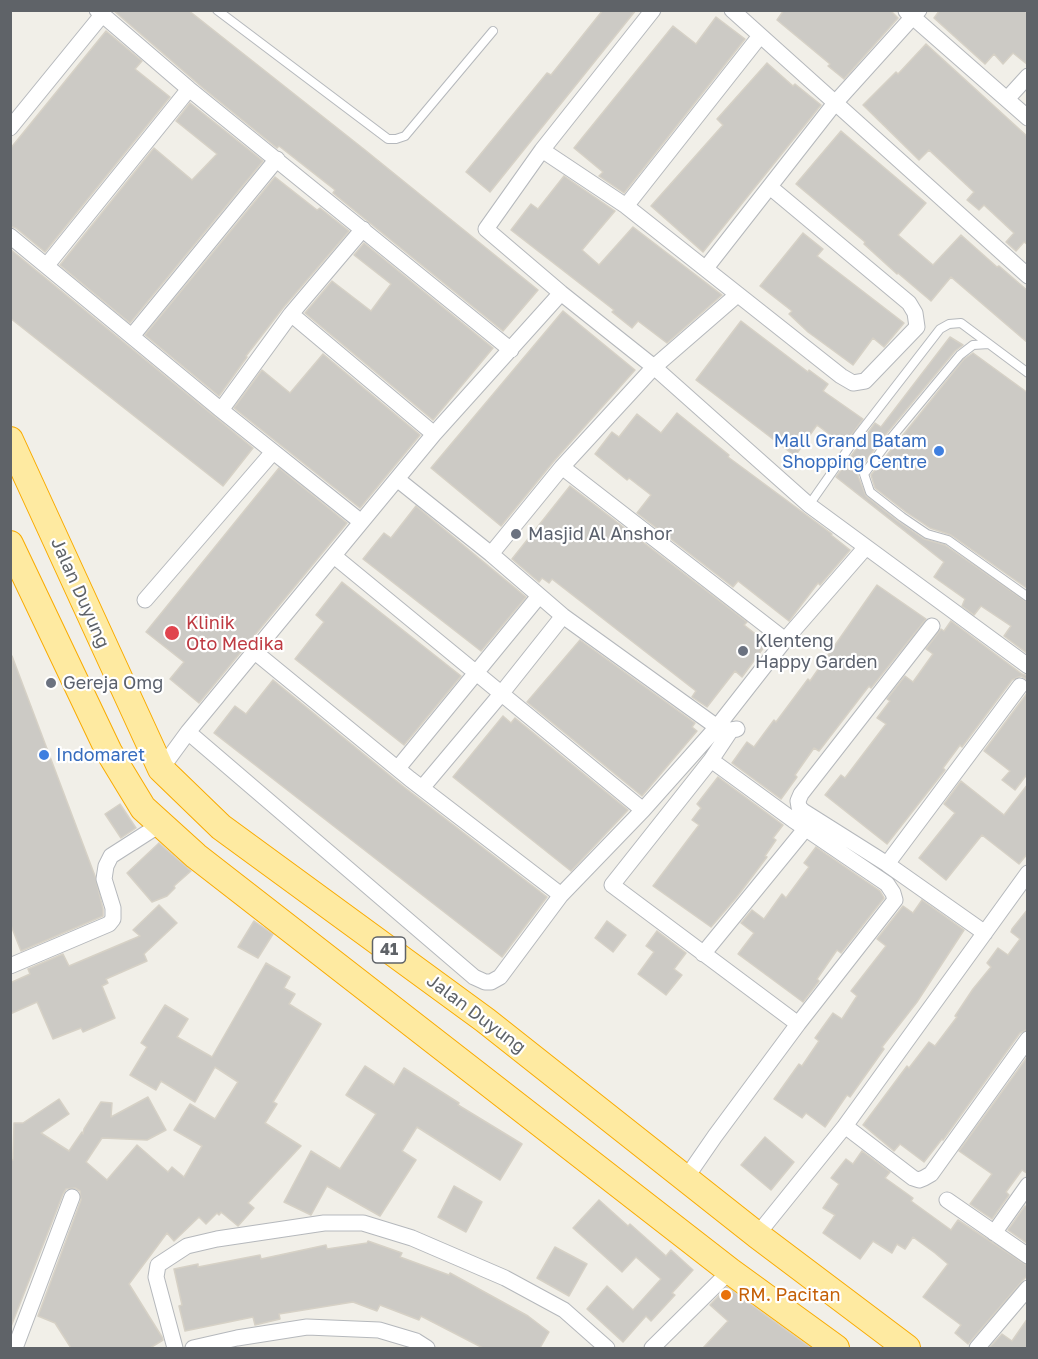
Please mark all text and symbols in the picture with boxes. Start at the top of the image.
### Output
place label: Mall Grand Batam Shopping Centre [774,430,927,472]
marker: Mall Grand Batam Shopping Centre [932,444,946,458]
place label: Masjid Al Anshor [528,523,672,545]
marker: Masjid Al Anshor [509,527,523,541]
street label: Jalan Duyung [46,535,114,651]
place label: Klinik Oto Medika [186,612,284,654]
marker: Klinik Oto Medika [163,624,181,642]
place label: Klenteng Happy Garden [755,630,877,672]
marker: Klenteng Happy Garden [736,644,750,658]
place label: Gereja Omg [63,672,163,694]
marker: Gereja Omg [44,676,58,690]
place label: Indomaret [56,744,145,766]
marker: Indomaret [37,748,51,762]
road number: 41 [372,937,406,963]
street label: Jalan Duyung [422,970,530,1058]
place label: RM. Pacitan [738,1284,840,1306]
marker: RM. Pacitan [719,1288,733,1302]

